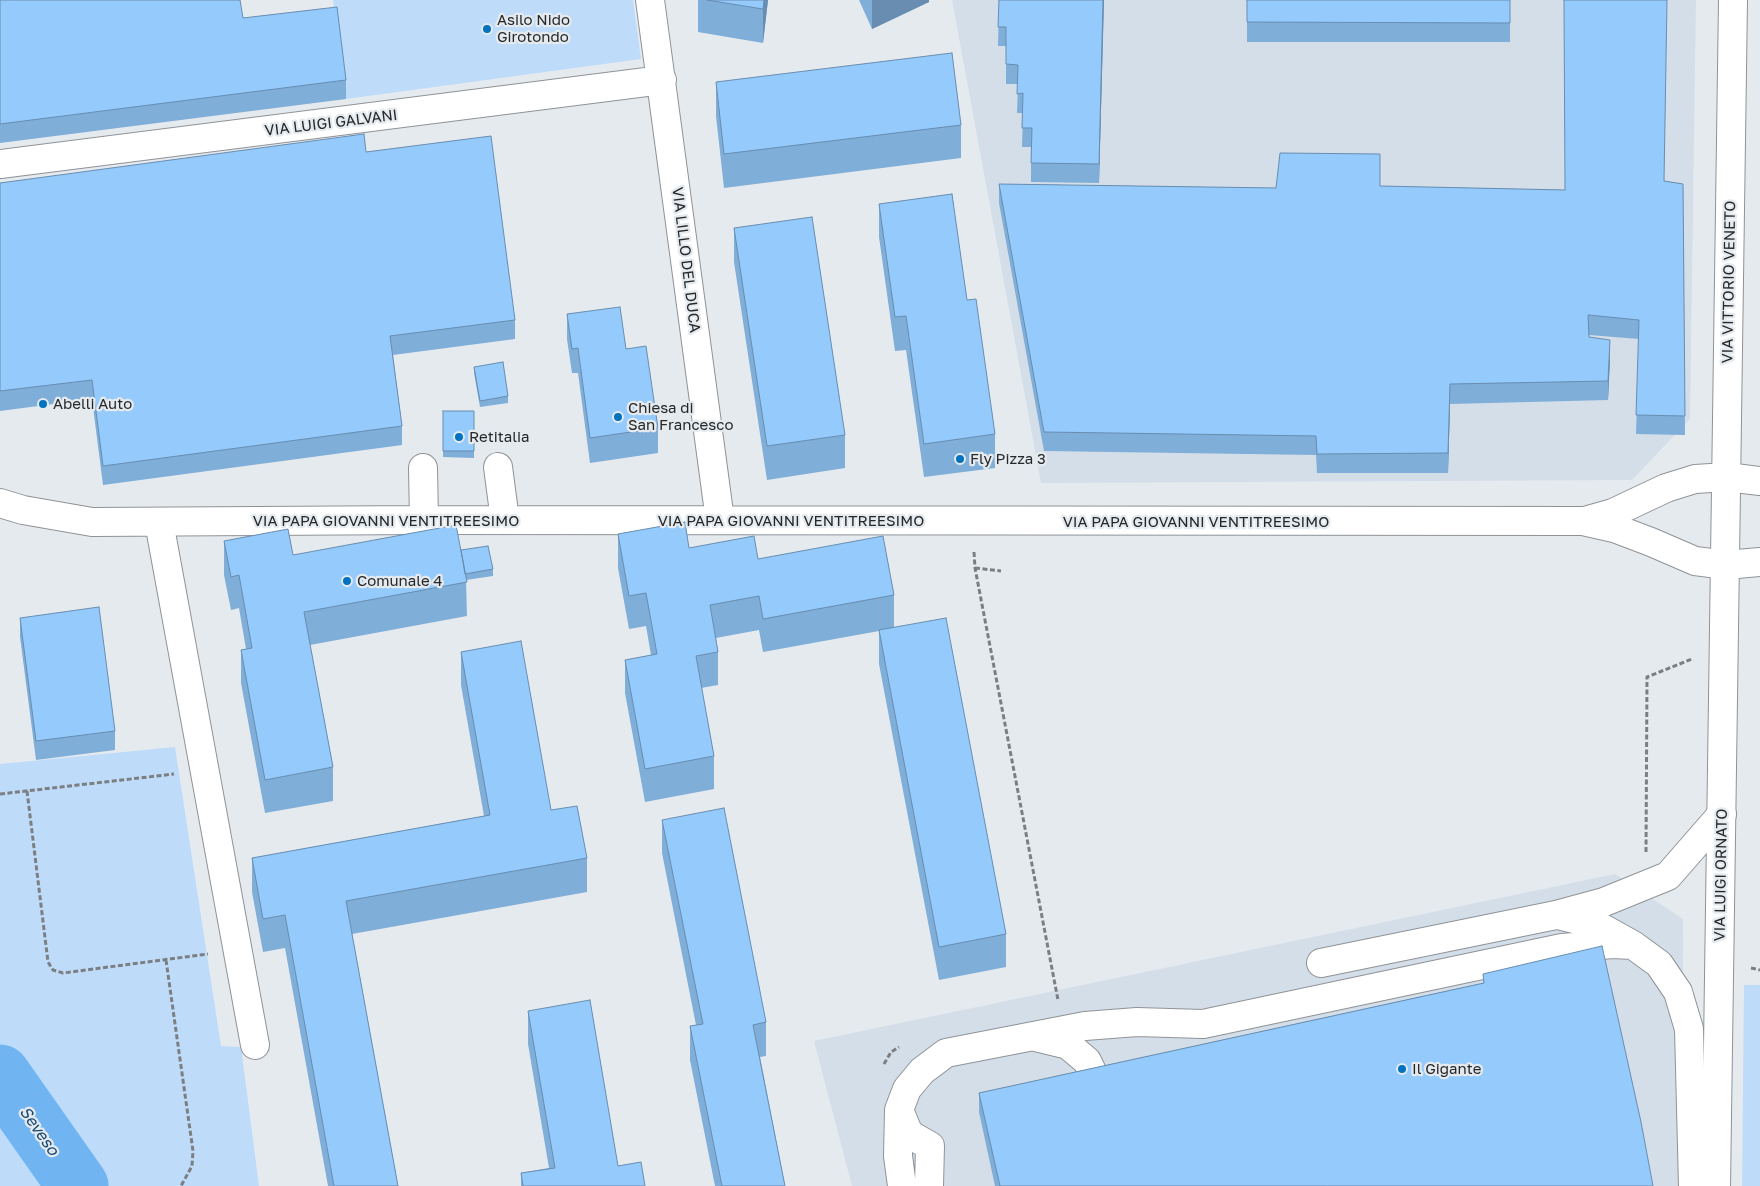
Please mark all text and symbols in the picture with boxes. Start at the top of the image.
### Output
place label: Asilo Nido Girotondo [497,11,570,46]
marker: Asilo Nido Girotondo [481,23,493,35]
street label: VIA LUIGI GALVANI [264,106,398,140]
street label: VIA LILLO DEL DUCA [668,186,704,334]
street label: VIA VITTORIO VENETO [1719,200,1739,364]
place label: Abelli Auto [53,395,132,413]
marker: Abelli Auto [37,398,49,410]
place label: Chiesa di San Francesco [628,399,733,434]
marker: Chiesa di San Francesco [612,411,624,423]
place label: Retitalia [469,428,530,446]
marker: Retitalia [453,431,465,443]
place label: Fly Pizza 3 [970,450,1046,468]
marker: Fly Pizza 3 [954,453,966,465]
street label: VIA PAPA GIOVANNI VENTITREESIMO [253,512,519,530]
street label: VIA PAPA GIOVANNI VENTITREESIMO [658,512,924,530]
street label: VIA PAPA GIOVANNI VENTITREESIMO [1063,513,1329,531]
place label: Comunale 4 [357,572,442,590]
marker: Comunale 4 [341,575,353,587]
street label: VIA LUIGI ORNATO [1711,808,1731,942]
place label: Il Gigante [1412,1060,1481,1078]
marker: Il Gigante [1396,1063,1408,1075]
water label: Seveso [15,1103,63,1159]

